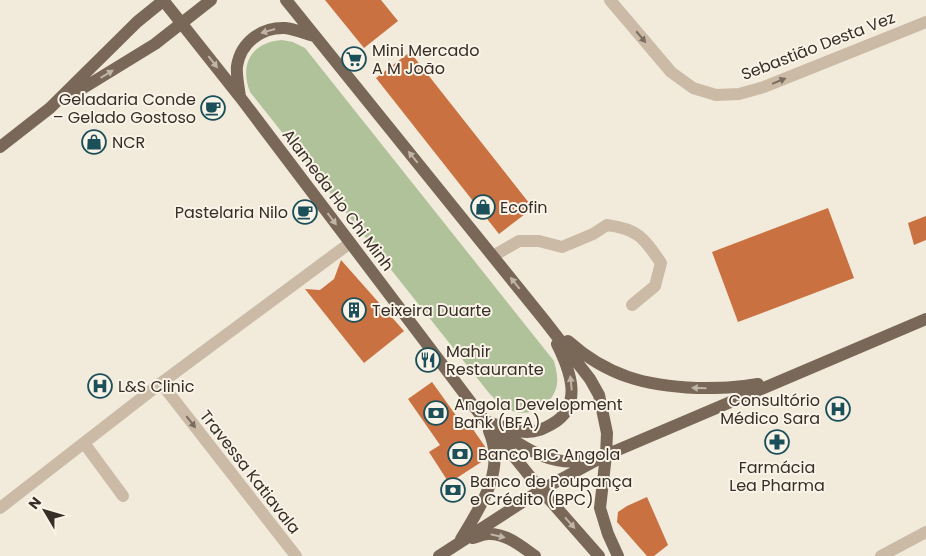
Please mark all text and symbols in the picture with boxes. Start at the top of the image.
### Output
street label: Sebastião Desta Vez [738,6,898,86]
one-way arrow [260,27,276,35]
one-way arrow [636,31,647,44]
place label: Mini Mercado A M João [372,39,479,80]
supermarket icon: Mini Mercado A M João [341,46,367,72]
one-way arrow [207,55,218,68]
one-way arrow [100,69,113,78]
one-way arrow [772,77,787,84]
place label: Geladaria Conde – Gelado Gostoso [53,88,196,129]
cafe icon: Geladaria Conde – Gelado Gostoso [200,95,226,121]
street label: Alameda Ho Chi Minh [277,124,399,276]
shop icon: NCR [81,129,107,155]
place label: NCR [112,131,145,154]
one-way arrow [407,151,418,164]
shop icon: Ecofin [470,194,496,220]
place label: Ecofin [500,196,548,219]
cafe icon: Pastelaria Nilo [292,199,318,225]
place label: Pastelaria Nilo [175,201,288,224]
one-way arrow [327,212,337,226]
one-way arrow [509,277,520,290]
building icon: Teixeira Duarte [341,297,367,323]
place label: Teixeira Duarte [372,299,491,322]
place label: Mahir Restaurante [446,340,544,381]
restaurant icon: Mahir Restaurante [415,347,441,373]
hospital icon: L&S Clinic [87,373,113,399]
place label: L&S Clinic [118,375,195,398]
one-way arrow [567,375,575,391]
one-way arrow [691,383,707,391]
place label: Consultório Médico Sara [720,389,820,430]
place label: Angola Development Bank (BFA) [454,393,623,434]
hospital icon: Consultório Médico Sara [825,396,851,422]
bank icon: Angola Development Bank (BFA) [423,400,449,426]
street label: Travessa Katiavala [194,405,306,539]
one-way arrow [186,415,196,429]
pharmacy icon: Farmácia Lea Pharma [764,429,790,455]
bank icon: Banco BIC Angola [447,441,473,467]
place label: Banco BIC Angola [478,443,620,466]
place label: Farmácia Lea Pharma [729,456,825,497]
place label: Banco de Poupança e Crédito (BPC) [470,470,632,511]
bank icon: Banco de Poupança e Crédito (BPC) [440,477,466,503]
north arrow [20,486,70,536]
text: N [24,493,46,513]
one-way arrow [564,517,576,529]
one-way arrow [491,532,506,540]

